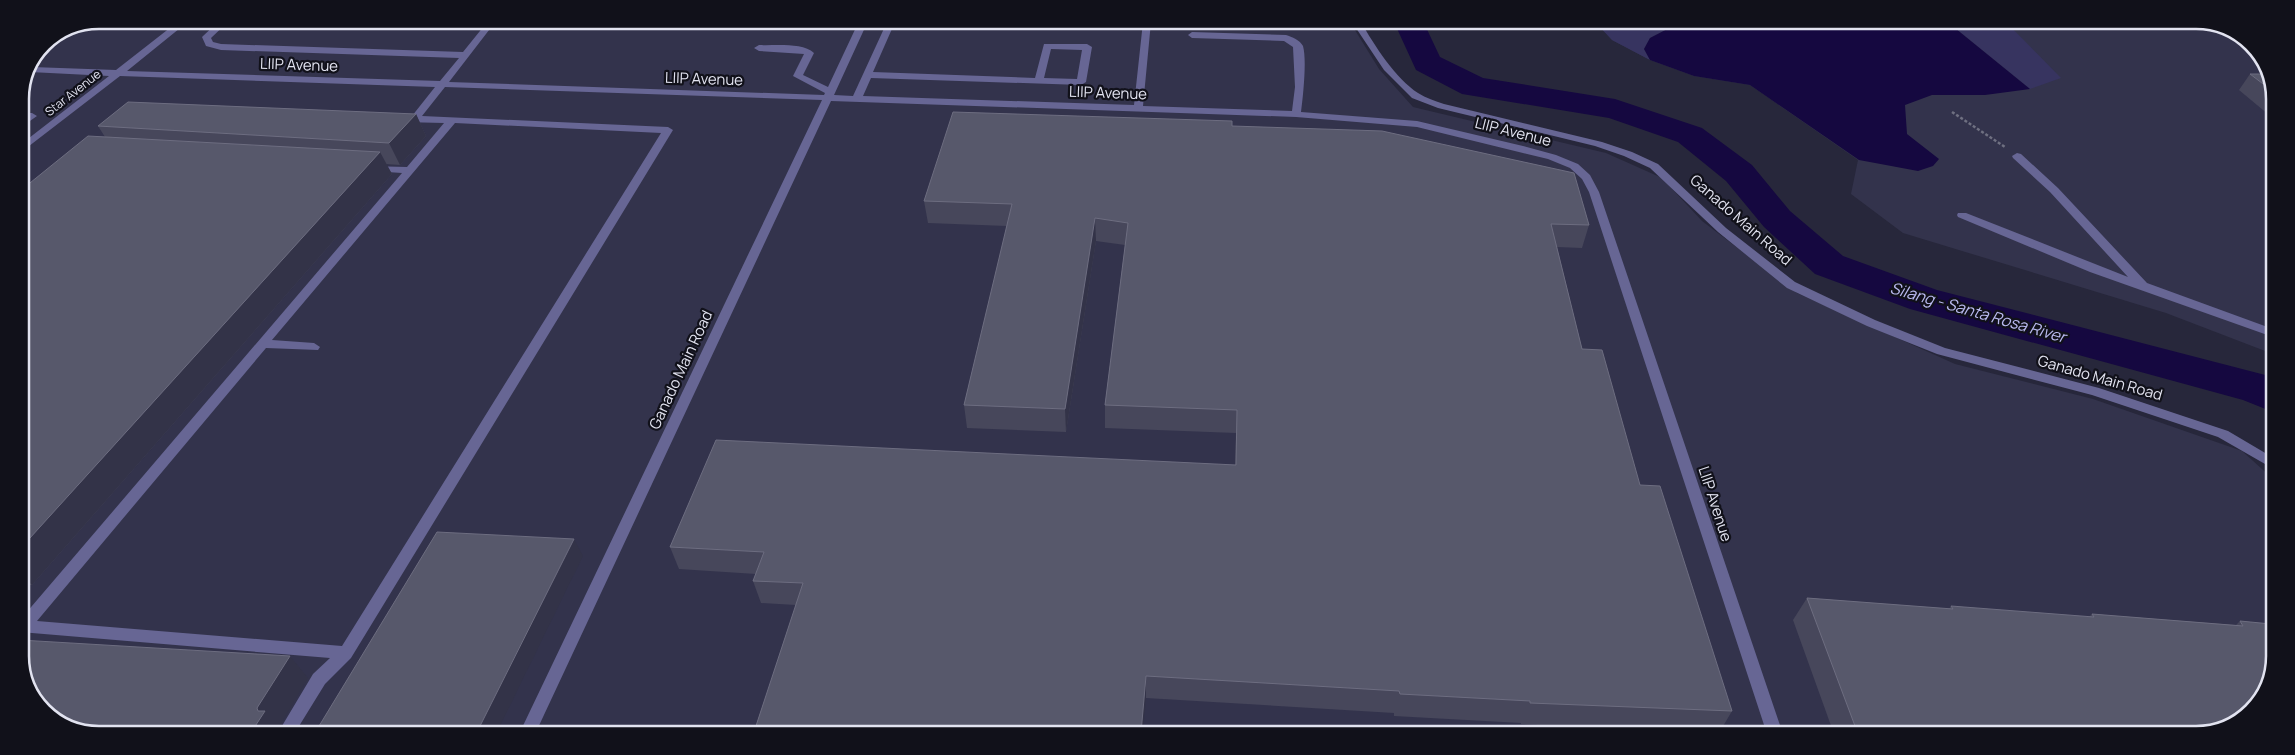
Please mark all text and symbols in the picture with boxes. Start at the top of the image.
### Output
street label: LIIP Avenue [260,53,339,76]
street label: Star Avenue [41,65,104,120]
street label: LIIP Avenue [665,67,744,90]
street label: LIIP Avenue [1069,81,1148,104]
street label: LIIP Avenue [1473,112,1554,151]
street label: Ganado Main Road [1686,169,1797,270]
water label: Silang - Santa Rosa River [1888,276,2071,348]
street label: Ganado Main Road [644,307,717,433]
street label: Ganado Main Road [2035,350,2165,405]
street label: LIIP Avenue [1693,463,1738,544]

